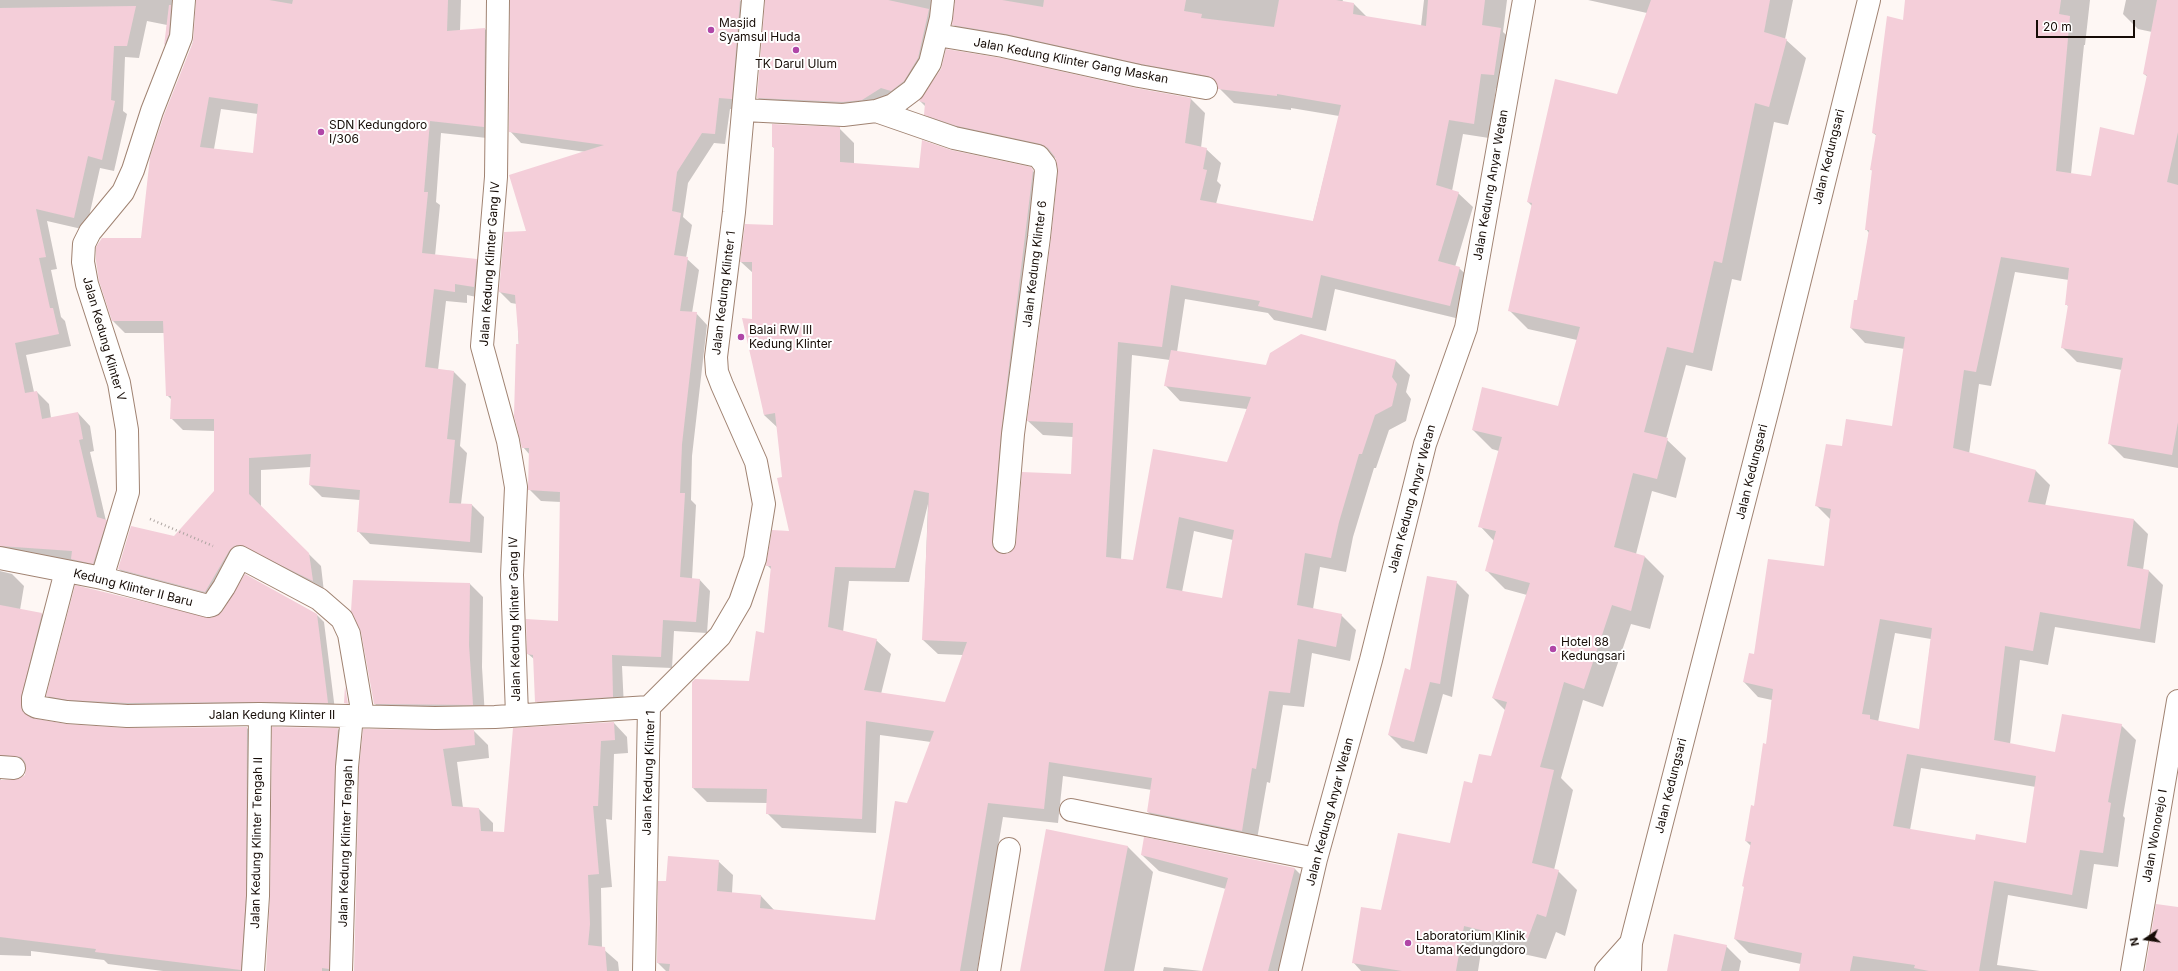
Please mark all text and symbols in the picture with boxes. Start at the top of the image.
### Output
scale bar [2038,12,2137,38]
place label: Masjid Syamsul Huda [719,16,800,44]
text: 20 m [2043,19,2072,34]
marker: Masjid Syamsul Huda [706,25,716,35]
street label: Jalan Kedung Klinter Gang Maskan [972,35,1170,87]
marker: TK Darul Ulum [791,45,801,55]
place label: TK Darul Ulum [755,57,837,71]
street label: Jalan Kedung Anyar Wetan [1471,108,1511,262]
street label: Jalan Kedungsari [1810,108,1848,206]
place label: SDN Kedungdoro I/306 [329,118,427,146]
marker: SDN Kedungdoro I/306 [316,127,326,137]
street label: Jalan Kedung Klinter Gang IV [477,181,503,347]
street label: Jalan Kedung Klinter 6 [1020,200,1050,328]
street label: Jalan Kedung Klinter 1 [709,230,739,356]
street label: Jalan Kedung Klinter V [79,275,129,403]
place label: Balai RW III Kedung Klinter [749,323,832,351]
marker: Balai RW III Kedung Klinter [736,332,746,342]
street label: Jalan Kedung Anyar Wetan [1385,423,1439,575]
street label: Jalan Kedungsari [1733,423,1771,521]
street label: Jalan Kedung Klinter Gang IV [506,536,524,702]
street label: Kedung Klinter II Baru [72,566,194,610]
place label: Hotel 88 Kedungsari [1561,635,1625,663]
marker: Hotel 88 Kedungsari [1548,644,1558,654]
street label: Jalan Kedung Klinter II [209,708,335,722]
street label: Jalan Kedung Klinter 1 [640,710,658,836]
street label: Jalan Kedung Anyar Wetan [1303,736,1357,888]
street label: Jalan Kedungsari [1652,737,1690,835]
street label: Jalan Kedung Klinter Tengah II [248,757,266,929]
street label: Jalan Kedung Klinter Tengah I [336,758,356,928]
street label: Jalan Wonorejo I [2140,788,2170,884]
north arrow [2126,919,2166,959]
place label: Laboratorium Klinik Utama Kedungdoro [1416,929,1526,957]
text: N [2127,936,2142,947]
marker: Laboratorium Klinik Utama Kedungdoro [1403,938,1413,948]

